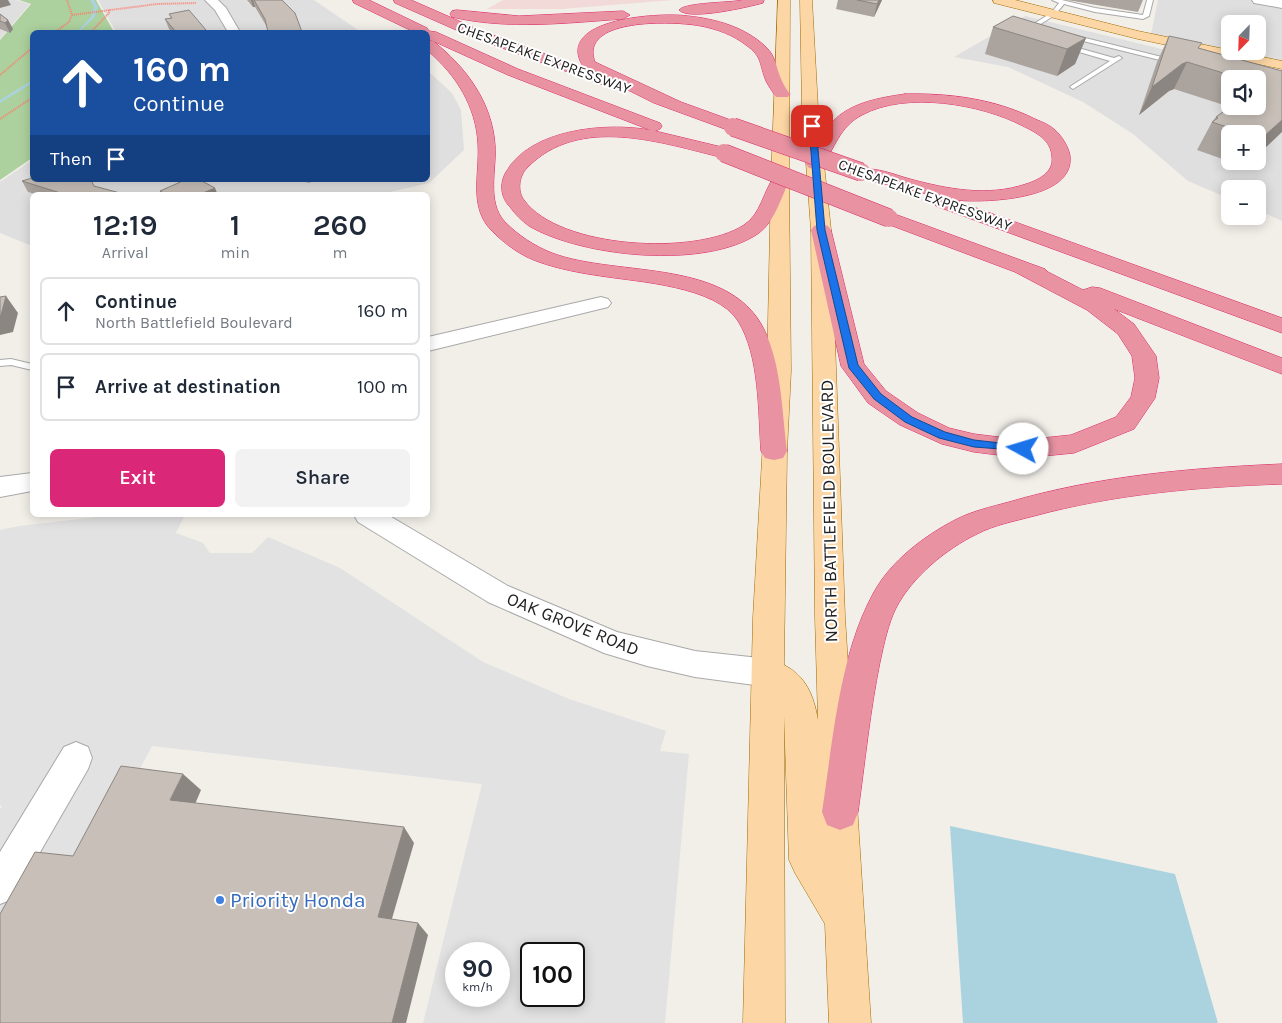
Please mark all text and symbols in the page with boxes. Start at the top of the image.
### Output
north arrow [1221,15,1266,60]
map controls [1221,15,1266,225]
street label: CHESAPEAKE EXPRESSWAY [455,18,634,98]
text: 160 m [133,49,231,90]
icon: ahead [50,50,115,115]
button: sound [1221,70,1266,115]
text: Continue [133,91,225,117]
pin [791,105,833,147]
icon: arrive [798,112,826,140]
button: + [1221,125,1266,170]
icon: arrive [102,145,130,173]
text: Then [50,148,92,170]
street label: CHESAPEAKE EXPRESSWAY [836,155,1015,235]
button: − [1221,180,1266,225]
text: 12:19 [93,207,158,243]
text: 1 [230,207,240,243]
text: 260 [313,207,367,243]
text: Arrival [102,243,149,262]
text: min [220,243,250,262]
text: m [332,243,347,262]
text: Continue [95,291,177,313]
icon: ahead [52,297,80,325]
text: 160 m [357,300,408,322]
text: North Battlefield Boulevard [95,313,293,332]
icon: arrive [52,373,80,401]
text: Arrive at destination [95,376,281,398]
text: 100 m [357,376,408,398]
street label: NORTH BATTLEFIELD BOULEVARD [816,379,842,643]
position arrow [996,422,1048,474]
button: Exit [50,449,225,507]
button: Share [235,449,410,507]
street label: OAK GROVE ROAD [504,587,642,661]
place label: Priority Honda [230,888,366,912]
marker: Priority Honda [214,894,226,906]
speed limit sign: 100 [520,942,585,1007]
text: 90 [462,954,493,983]
text: km/h [462,980,493,994]

